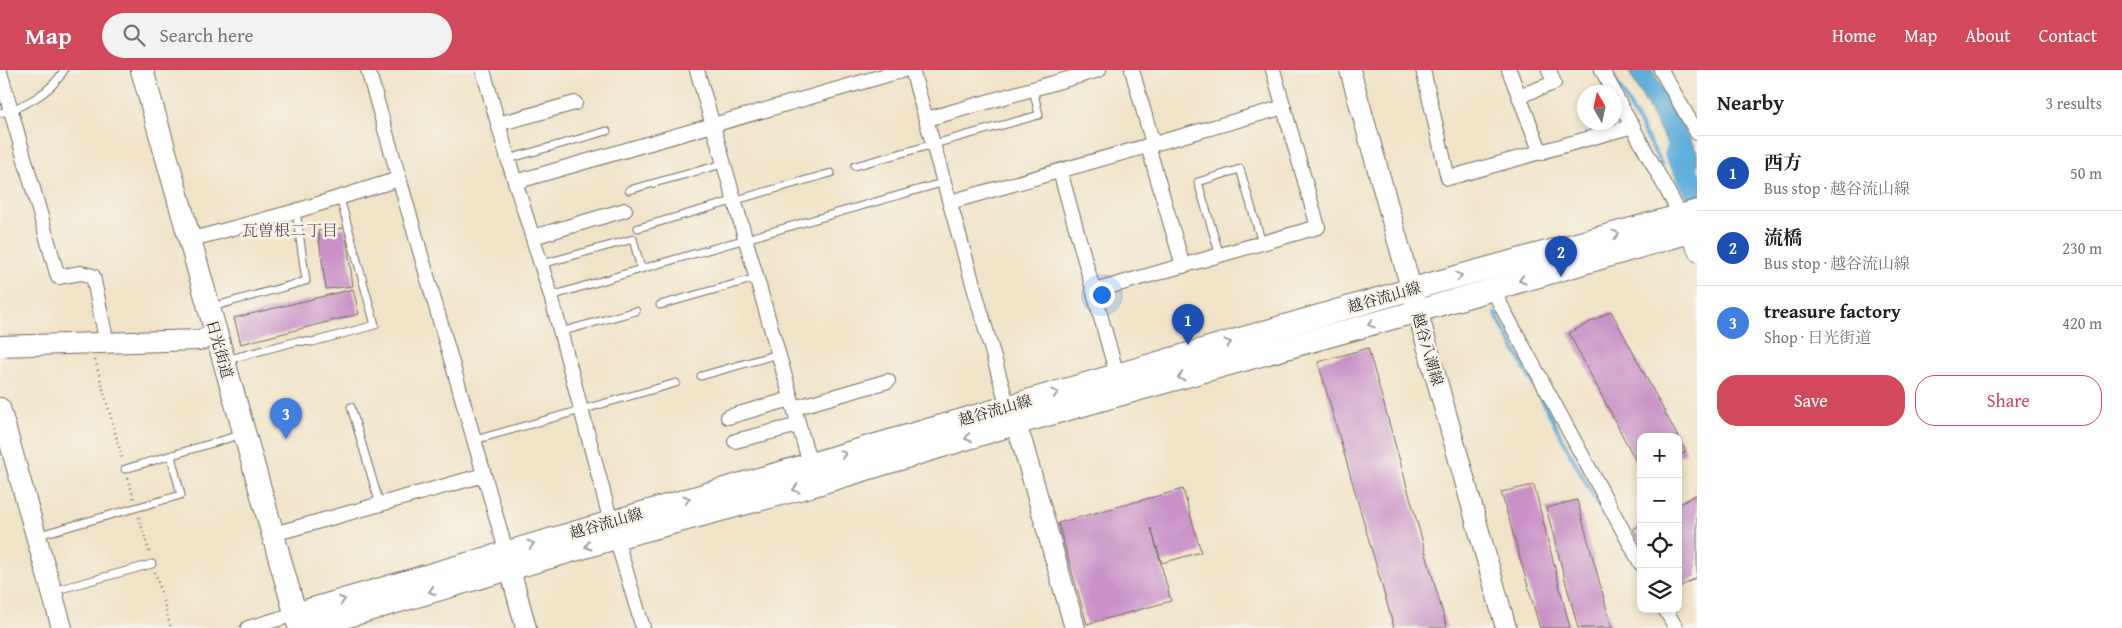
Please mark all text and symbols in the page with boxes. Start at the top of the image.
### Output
search box [102,13,452,58]
text: Map [25,18,72,53]
icon: search [120,21,148,49]
text: Search here [160,21,253,49]
text: Home [1832,22,1876,49]
text: Map [1904,22,1937,49]
text: About [1965,22,2011,49]
text: Contact [2039,22,2097,49]
north arrow [1577,85,1622,130]
text: Nearby [1717,87,1784,118]
text: 3 results [2045,91,2102,115]
text: 西方 [1764,148,1802,176]
text: 1 [1729,161,1737,185]
text: 50 m [2070,161,2102,185]
text: Bus stop · 越谷流山線 [1764,176,1910,200]
district label: 瓦曽根二丁目 [242,218,338,242]
text: 流橋 [1764,223,1802,251]
one-way arrow [1611,229,1619,239]
pin: 2 [1545,236,1577,277]
text: 2 [1729,236,1737,260]
text: 230 m [2062,236,2102,260]
text: Bus stop · 越谷流山線 [1764,251,1910,275]
one-way arrow [1454,272,1462,282]
one-way arrow [1519,275,1527,285]
street label: 越谷流山線 [1345,277,1423,317]
your location [1089,282,1115,308]
text: treasure factory [1764,297,1901,325]
pin: 1 [1172,304,1204,345]
street label: 越谷八潮線 [1408,310,1448,388]
text: 3 [1729,311,1737,335]
text: 420 m [2062,311,2102,335]
street label: 日光街道 [202,317,238,381]
one-way arrow [1367,318,1375,329]
text: Shop · 日光街道 [1764,325,1871,349]
one-way arrow [1224,338,1232,348]
one-way arrow [1177,372,1185,382]
button: Save [1717,375,1905,426]
button: Share [1915,375,2102,426]
one-way arrow [1051,388,1060,399]
street label: 越谷流山線 [956,390,1034,430]
pin: 3 [270,398,302,439]
one-way arrow [965,433,973,443]
map controls [1637,433,1682,613]
button: + [1637,433,1682,478]
one-way arrow [839,450,847,460]
button: − [1637,478,1682,523]
one-way arrow [792,484,800,494]
one-way arrow [683,495,691,505]
street label: 越谷流山線 [567,503,645,543]
button: locate [1637,523,1682,568]
one-way arrow [526,540,535,550]
one-way arrow [584,540,593,551]
button: layers [1637,568,1682,613]
one-way arrow [429,586,437,596]
one-way arrow [337,596,345,606]

